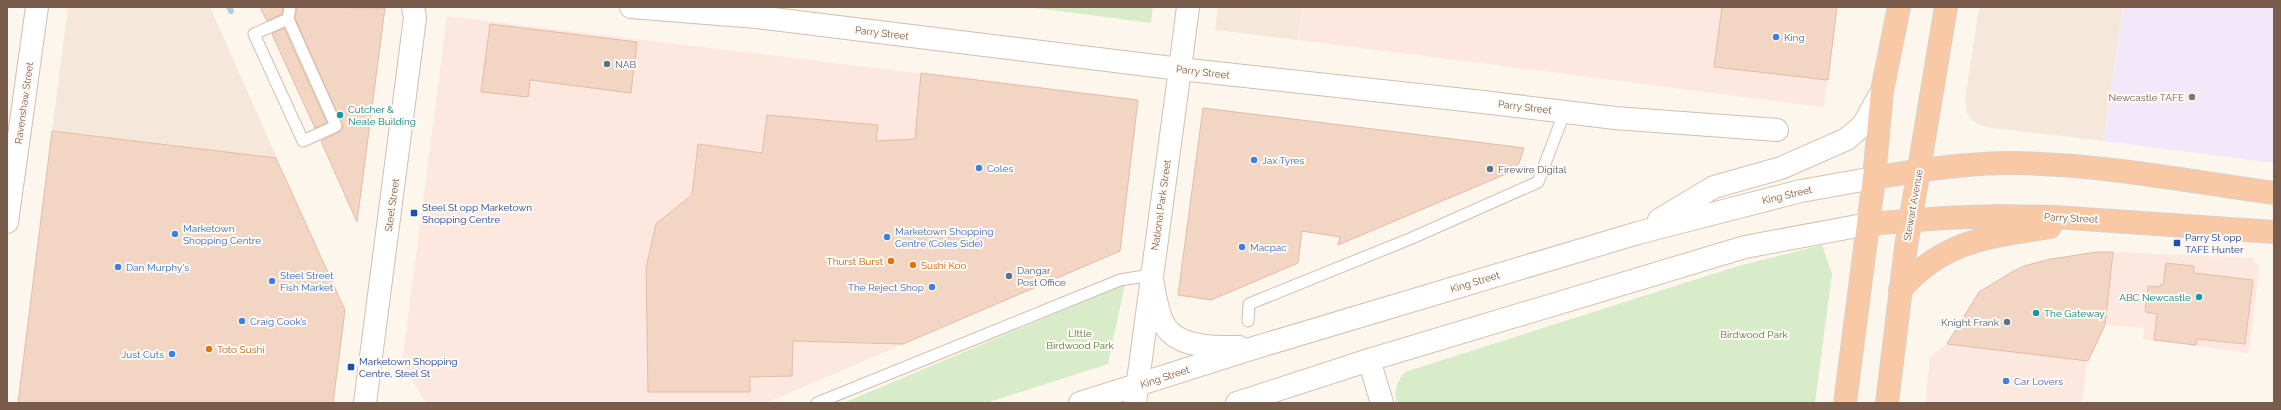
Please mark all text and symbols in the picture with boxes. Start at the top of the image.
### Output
street label: Parry Street [854,24,910,42]
marker: King [1771,32,1781,42]
place label: King [1784,32,1805,43]
marker: NAB [602,59,612,69]
place label: NAB [615,59,636,70]
street label: Ravenshaw Street [13,61,35,145]
street label: Parry Street [1175,63,1231,81]
place label: Newcastle TAFE [2109,92,2184,103]
marker: Newcastle TAFE [2187,92,2197,102]
street label: Parry Street [1497,98,1553,116]
place label: Cutcher & Neale Building [348,104,416,127]
marker: Cutcher & Neale Building [335,110,345,120]
marker: Jax Tyres [1249,155,1259,165]
place label: Jax Tyres [1262,155,1304,166]
street label: National Park Street [1149,158,1173,251]
marker: Coles [974,163,984,173]
place label: Coles [987,163,1013,174]
marker: Firewire Digital [1485,164,1495,174]
place label: Firewire Digital [1498,164,1567,175]
street label: Stewart Avenue [1901,168,1925,242]
street label: Steel Street [383,177,401,232]
street label: King Street [1761,184,1814,206]
place label: Steel St opp Marketown Shopping Centre [422,202,532,225]
marker: Steel St opp Marketown Shopping Centre [409,208,419,218]
street label: Parry Street [2044,211,2099,225]
place label: Marketown Shopping Centre [183,223,261,246]
place label: Marketown Shopping Centre (Coles Side) [895,226,993,249]
marker: Marketown Shopping Centre [170,229,180,239]
marker: Marketown Shopping Centre (Coles Side) [882,232,892,242]
place label: Parry St opp TAFE Hunter [2185,232,2244,255]
marker: Parry St opp TAFE Hunter [2172,238,2182,248]
marker: Macpac [1237,242,1247,252]
place label: Macpac [1250,242,1287,253]
place label: Thurst Burst [827,256,884,267]
marker: Thurst Burst [886,256,896,266]
marker: Sushi Koo [908,260,918,270]
place label: Sushi Koo [921,260,966,271]
marker: Dan Murphy's [113,262,123,272]
place label: Dan Murphy's [126,262,189,273]
place label: Dangar Post Office [1017,265,1066,288]
street label: King Street [1449,269,1502,295]
place label: Steel Street Fish Market [280,270,334,293]
marker: Dangar Post Office [1004,271,1014,281]
marker: Steel Street Fish Market [267,276,277,286]
place label: The Reject Shop [848,282,924,293]
marker: The Reject Shop [927,282,937,292]
place label: ABC Newcastle [2119,292,2191,303]
marker: ABC Newcastle [2194,292,2204,302]
marker: The Gateway [2031,308,2041,318]
place label: The Gateway [2044,308,2105,319]
marker: Craig Cook’s [237,316,247,326]
place label: Craig Cook’s [250,316,306,327]
place label: Knight Frank [1941,317,2000,328]
marker: Knight Frank [2002,317,2012,327]
park label: LIttle Birdwood Park [1046,328,1114,351]
park label: Birdwood Park [1720,329,1788,340]
marker: Toto Sushi [204,344,214,354]
place label: Toto Sushi [217,344,264,355]
place label: Just Cuts [122,349,164,360]
marker: Just Cuts [167,349,177,359]
place label: Marketown Shopping Centre, Steel St [359,356,457,379]
marker: Marketown Shopping Centre, Steel St [346,362,356,372]
street label: King Street [1139,364,1192,390]
marker: Car Lovers [2001,376,2011,386]
place label: Car Lovers [2014,376,2063,387]

